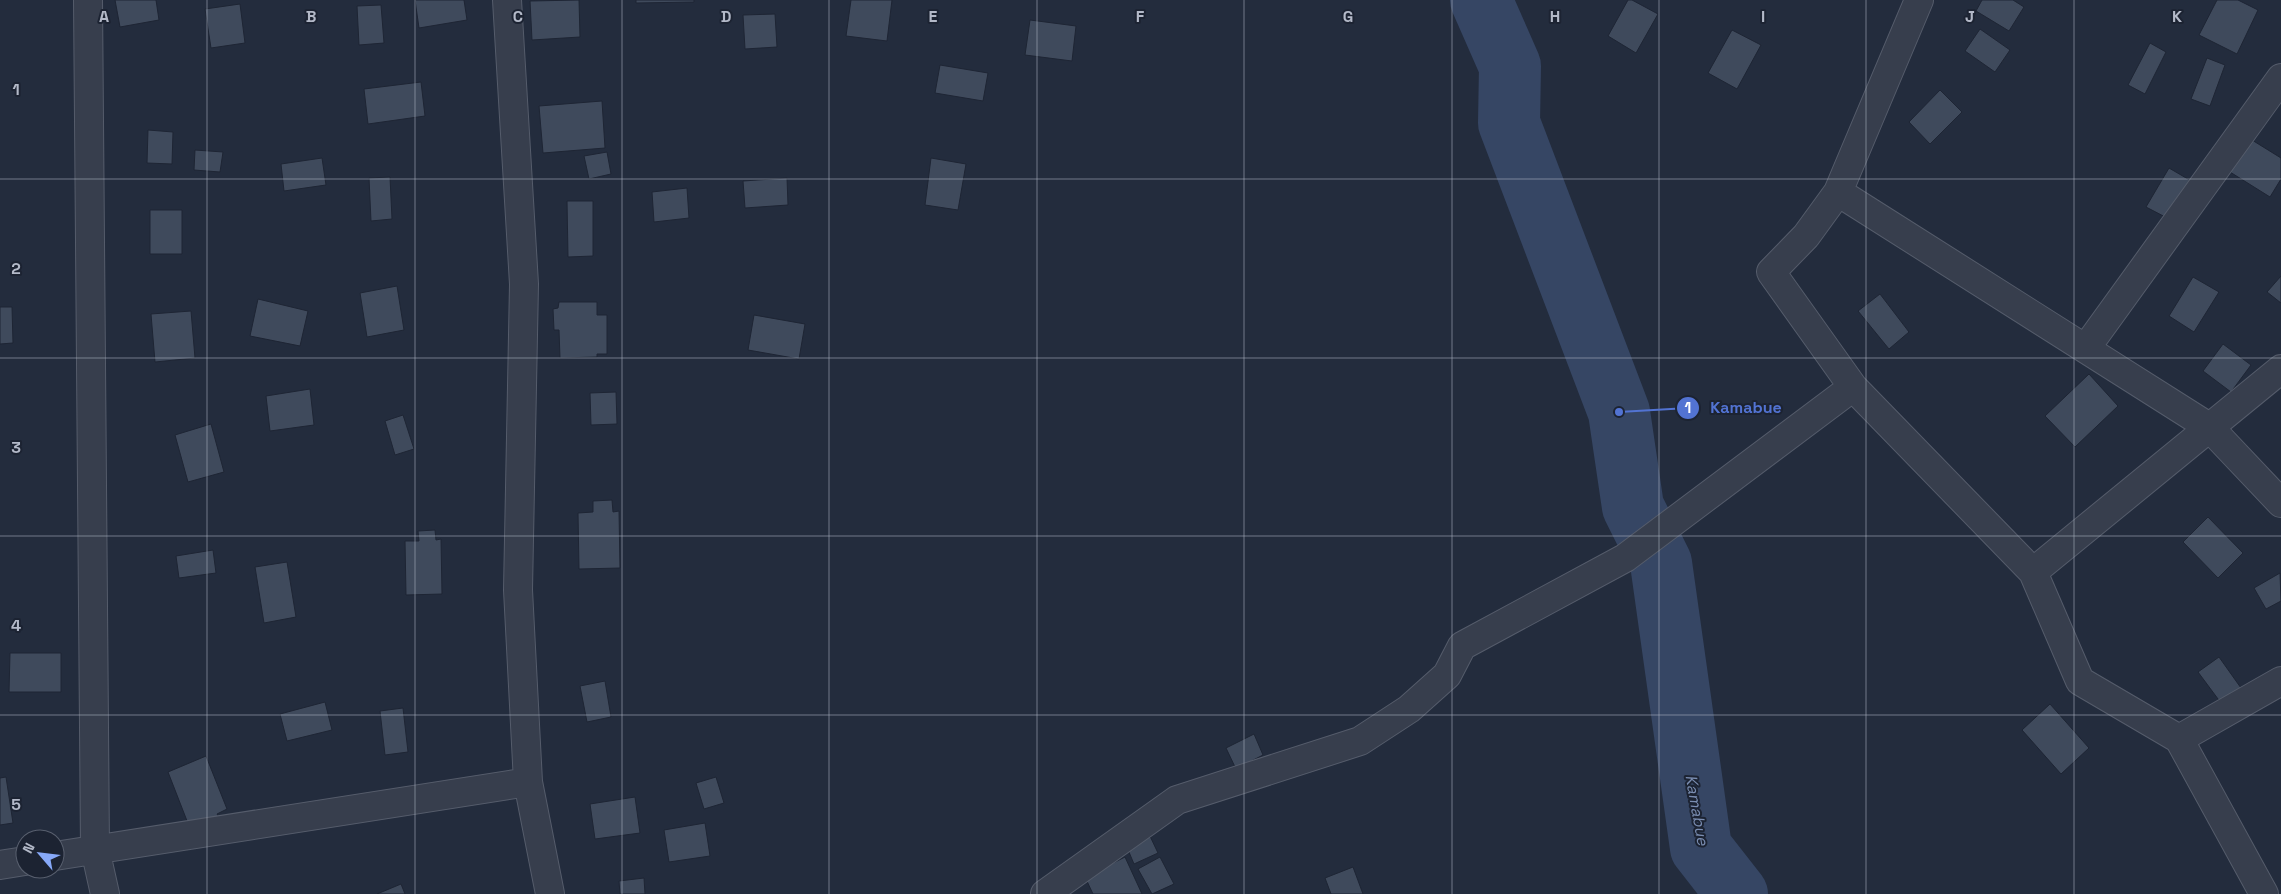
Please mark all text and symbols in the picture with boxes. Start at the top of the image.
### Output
text: A [99,6,109,27]
text: B [306,6,316,27]
text: C [513,6,523,27]
text: D [721,6,731,27]
text: E [929,6,938,27]
text: F [1136,6,1145,27]
text: G [1343,6,1353,27]
text: H [1550,6,1560,27]
text: I [1761,6,1765,27]
text: J [1965,6,1975,27]
text: K [2172,6,2182,27]
text: 1 [12,79,20,100]
text: 2 [11,258,21,279]
callout: Kamabue [1676,392,1792,423]
text: Kamabue [1710,397,1782,418]
text: 1 [1685,398,1691,417]
text: 3 [11,437,21,458]
text: 4 [11,615,21,636]
water label: Kamabue [1680,773,1714,848]
text: 5 [11,794,21,815]
north arrow [15,829,65,879]
text: N [18,840,39,856]

